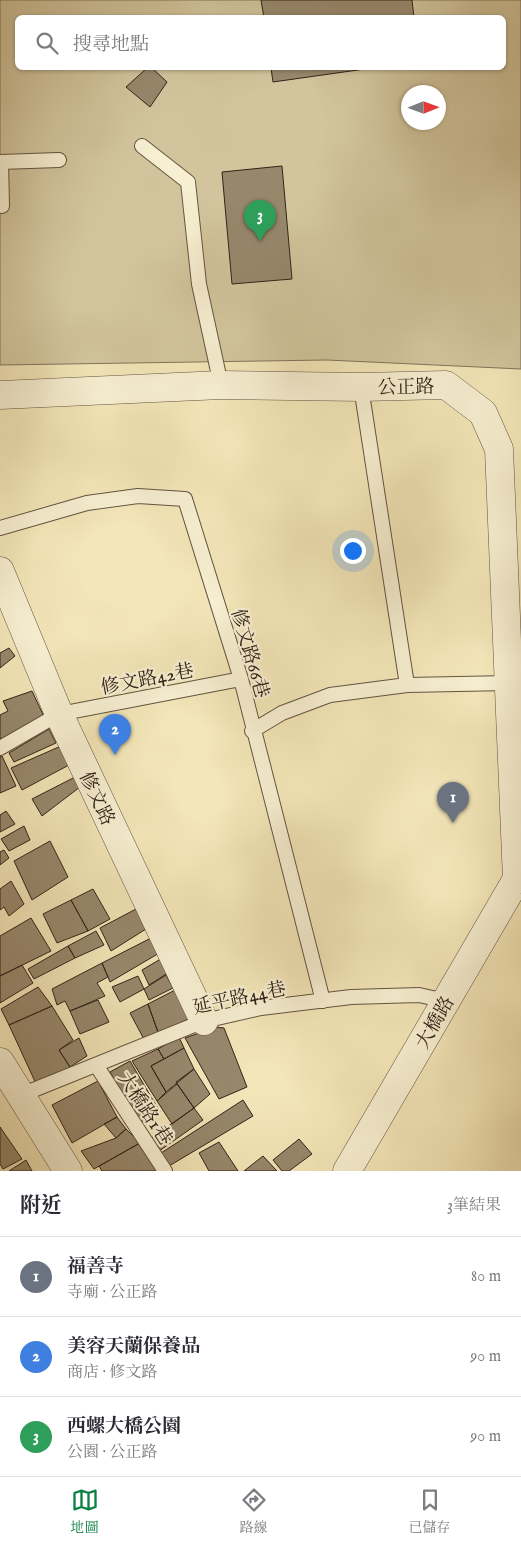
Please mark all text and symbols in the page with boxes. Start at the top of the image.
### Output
search box [15,15,506,70]
icon: search [33,29,61,57]
text: 搜尋地點 [73,33,149,57]
north arrow [401,85,446,130]
pin: 3 [244,200,276,241]
street label: 公正路 [377,376,435,400]
your location [340,538,366,564]
street label: 修文路66巷 [225,606,273,701]
street label: 修文路42巷 [99,659,196,701]
pin: 2 [99,714,131,755]
street label: 修文路 [73,768,119,830]
pin: 1 [437,782,469,823]
street label: 延平路44巷 [191,977,288,1021]
street label: 大橋路 [411,992,460,1054]
street label: 大橋路1巷 [112,1068,177,1150]
text: 附近 [20,1193,62,1220]
text: 3筆結果 [447,1196,501,1216]
text: 福善寺 [67,1255,124,1279]
text: 1 [33,1267,39,1287]
text: 80 m [471,1267,501,1287]
text: 寺廟 · 公正路 [67,1283,158,1303]
text: 美容天蘭保養品 [67,1335,200,1359]
text: 2 [32,1347,40,1367]
text: 90 m [470,1347,501,1367]
text: 商店 · 修文路 [67,1363,158,1383]
text: 西螺大橋公園 [67,1415,181,1439]
text: 3 [33,1427,39,1447]
text: 90 m [470,1427,501,1447]
text: 公園 · 公正路 [67,1443,158,1463]
tab: 地圖 [71,1486,99,1537]
tab: 路線 [240,1486,268,1537]
tab: 已儲存 [409,1486,451,1537]

